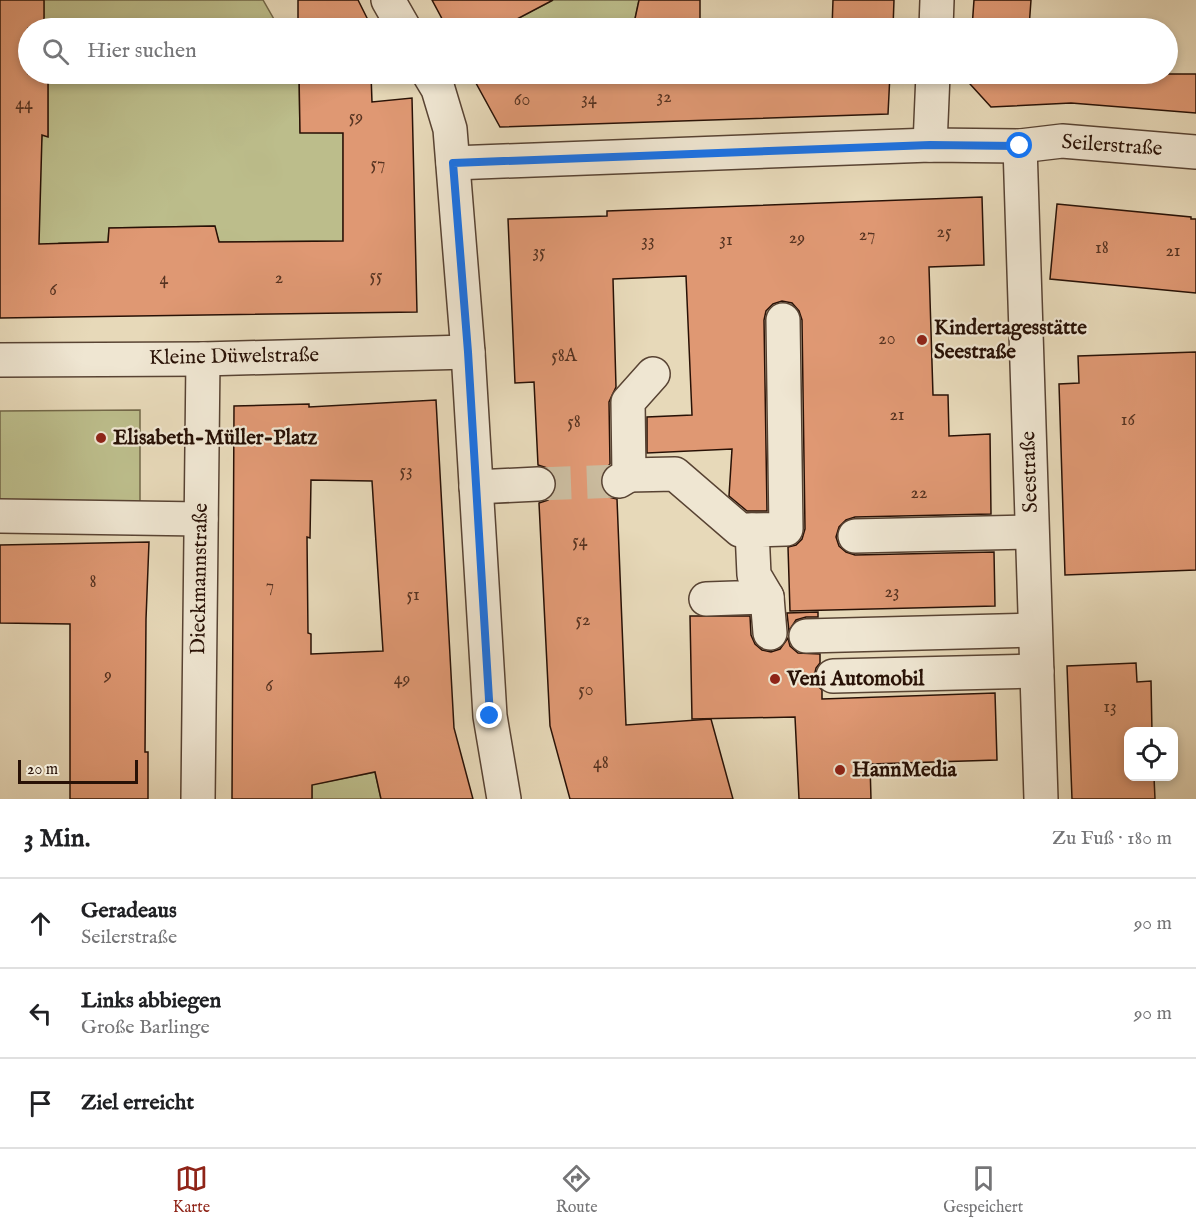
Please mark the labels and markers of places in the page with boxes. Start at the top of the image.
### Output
place label: Kindertagesstätte Seestraße [934,315,1087,366]
marker: Kindertagesstätte Seestraße [915,333,929,347]
place label: Elisabeth-Müller-Platz [113,425,317,452]
marker: Elisabeth-Müller-Platz [94,431,108,445]
place label: Veni Automobil [786,666,925,693]
marker: Veni Automobil [768,672,782,686]
place label: HannMedia [852,757,958,784]
marker: HannMedia [833,763,847,777]

